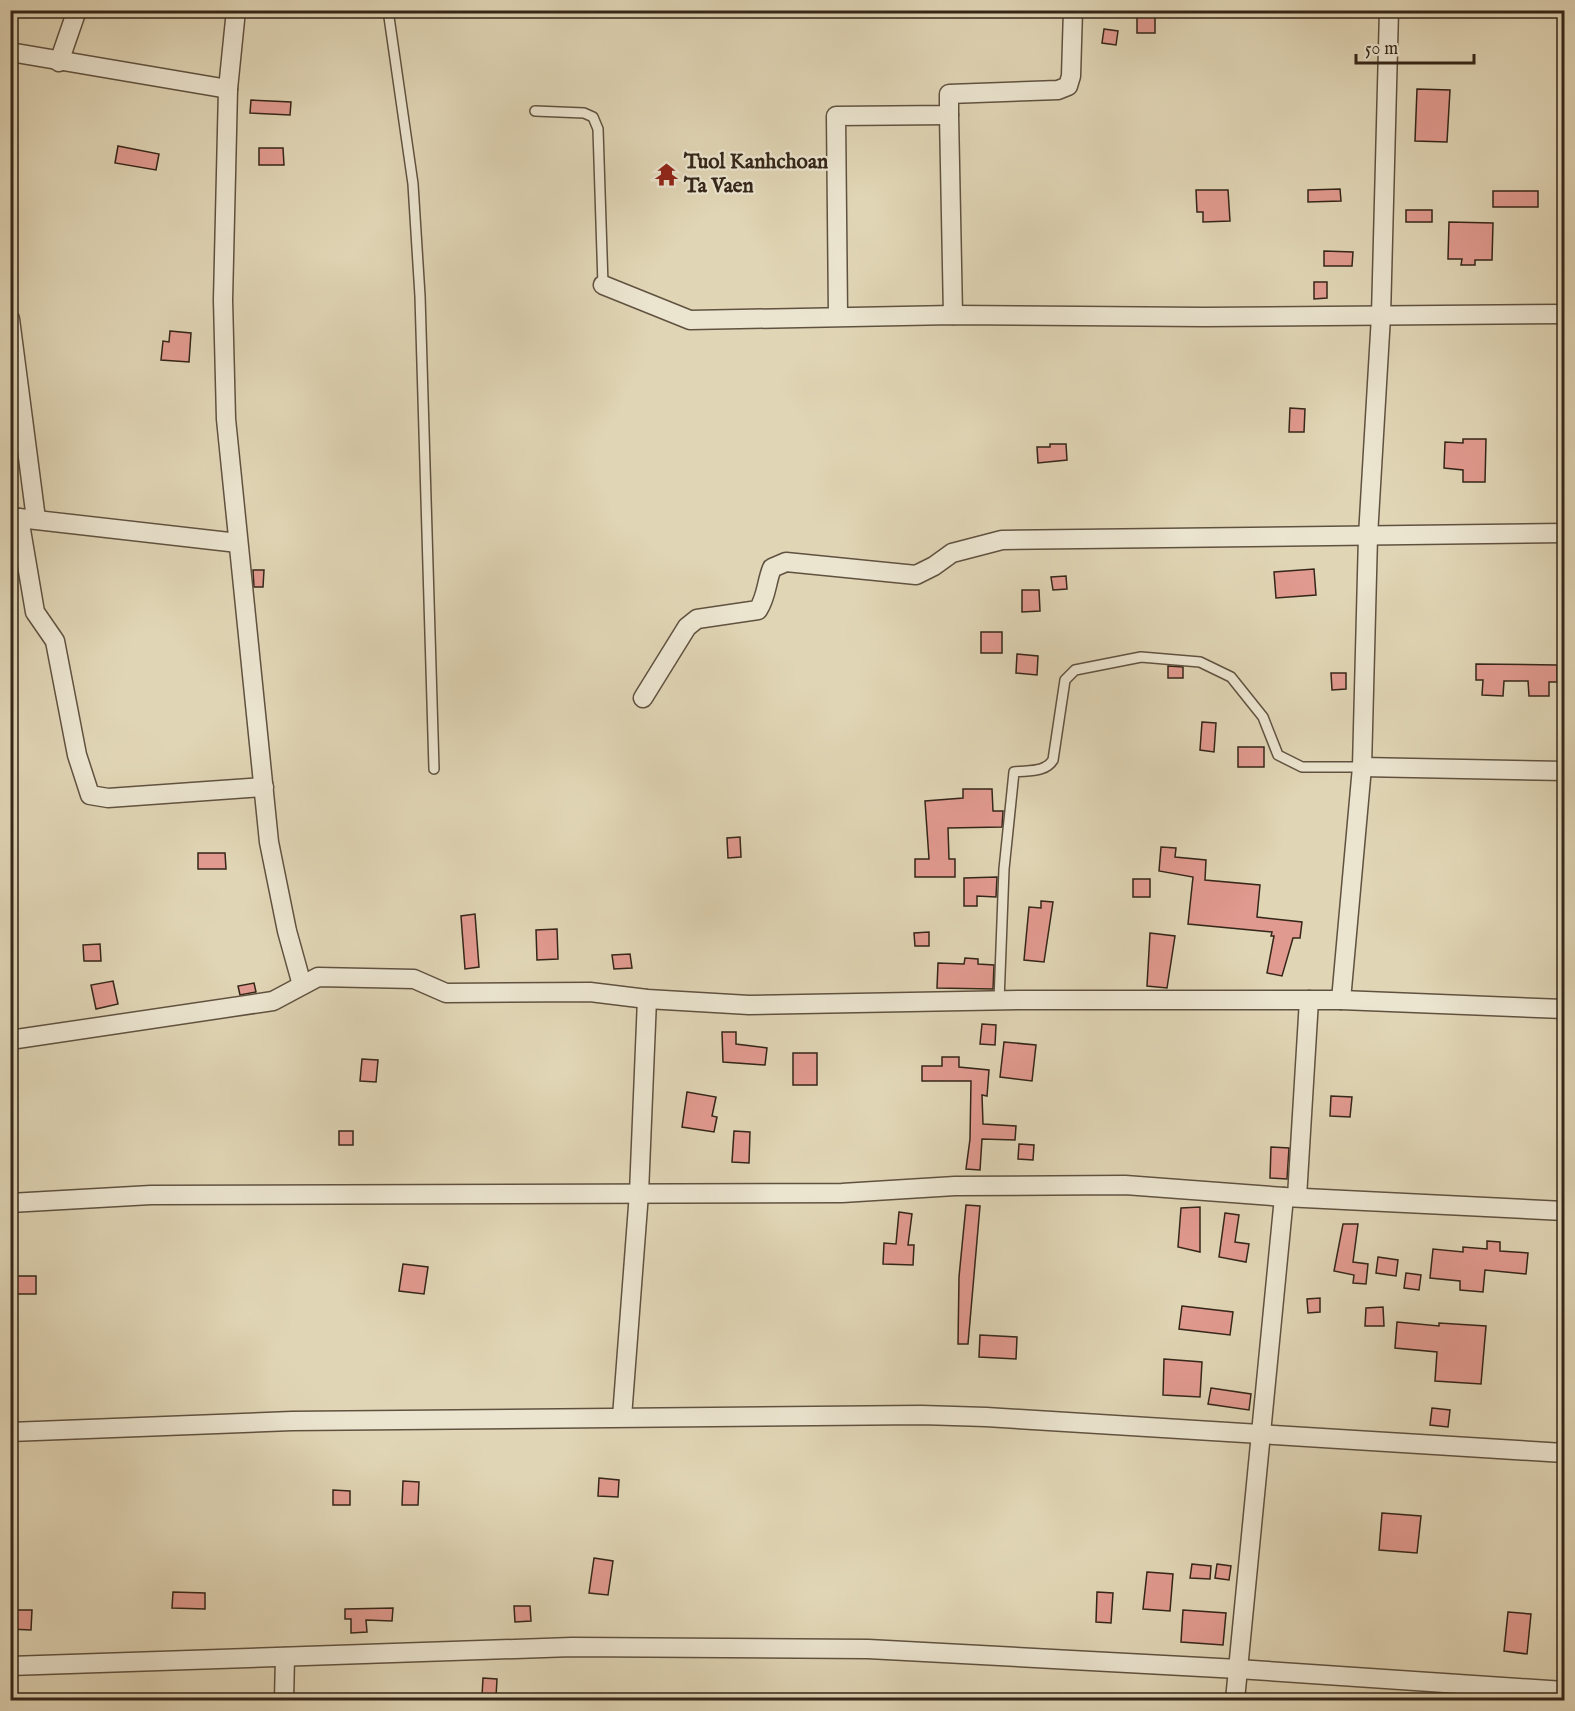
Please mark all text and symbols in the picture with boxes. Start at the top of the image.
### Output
scale bar [1356,27,1474,65]
text: 50 m [1365,38,1398,61]
place label: Tuol Kanhchoan Ta Vaen [683,149,828,200]
temple icon: Tuol Kanhchoan Ta Vaen [653,161,679,187]

